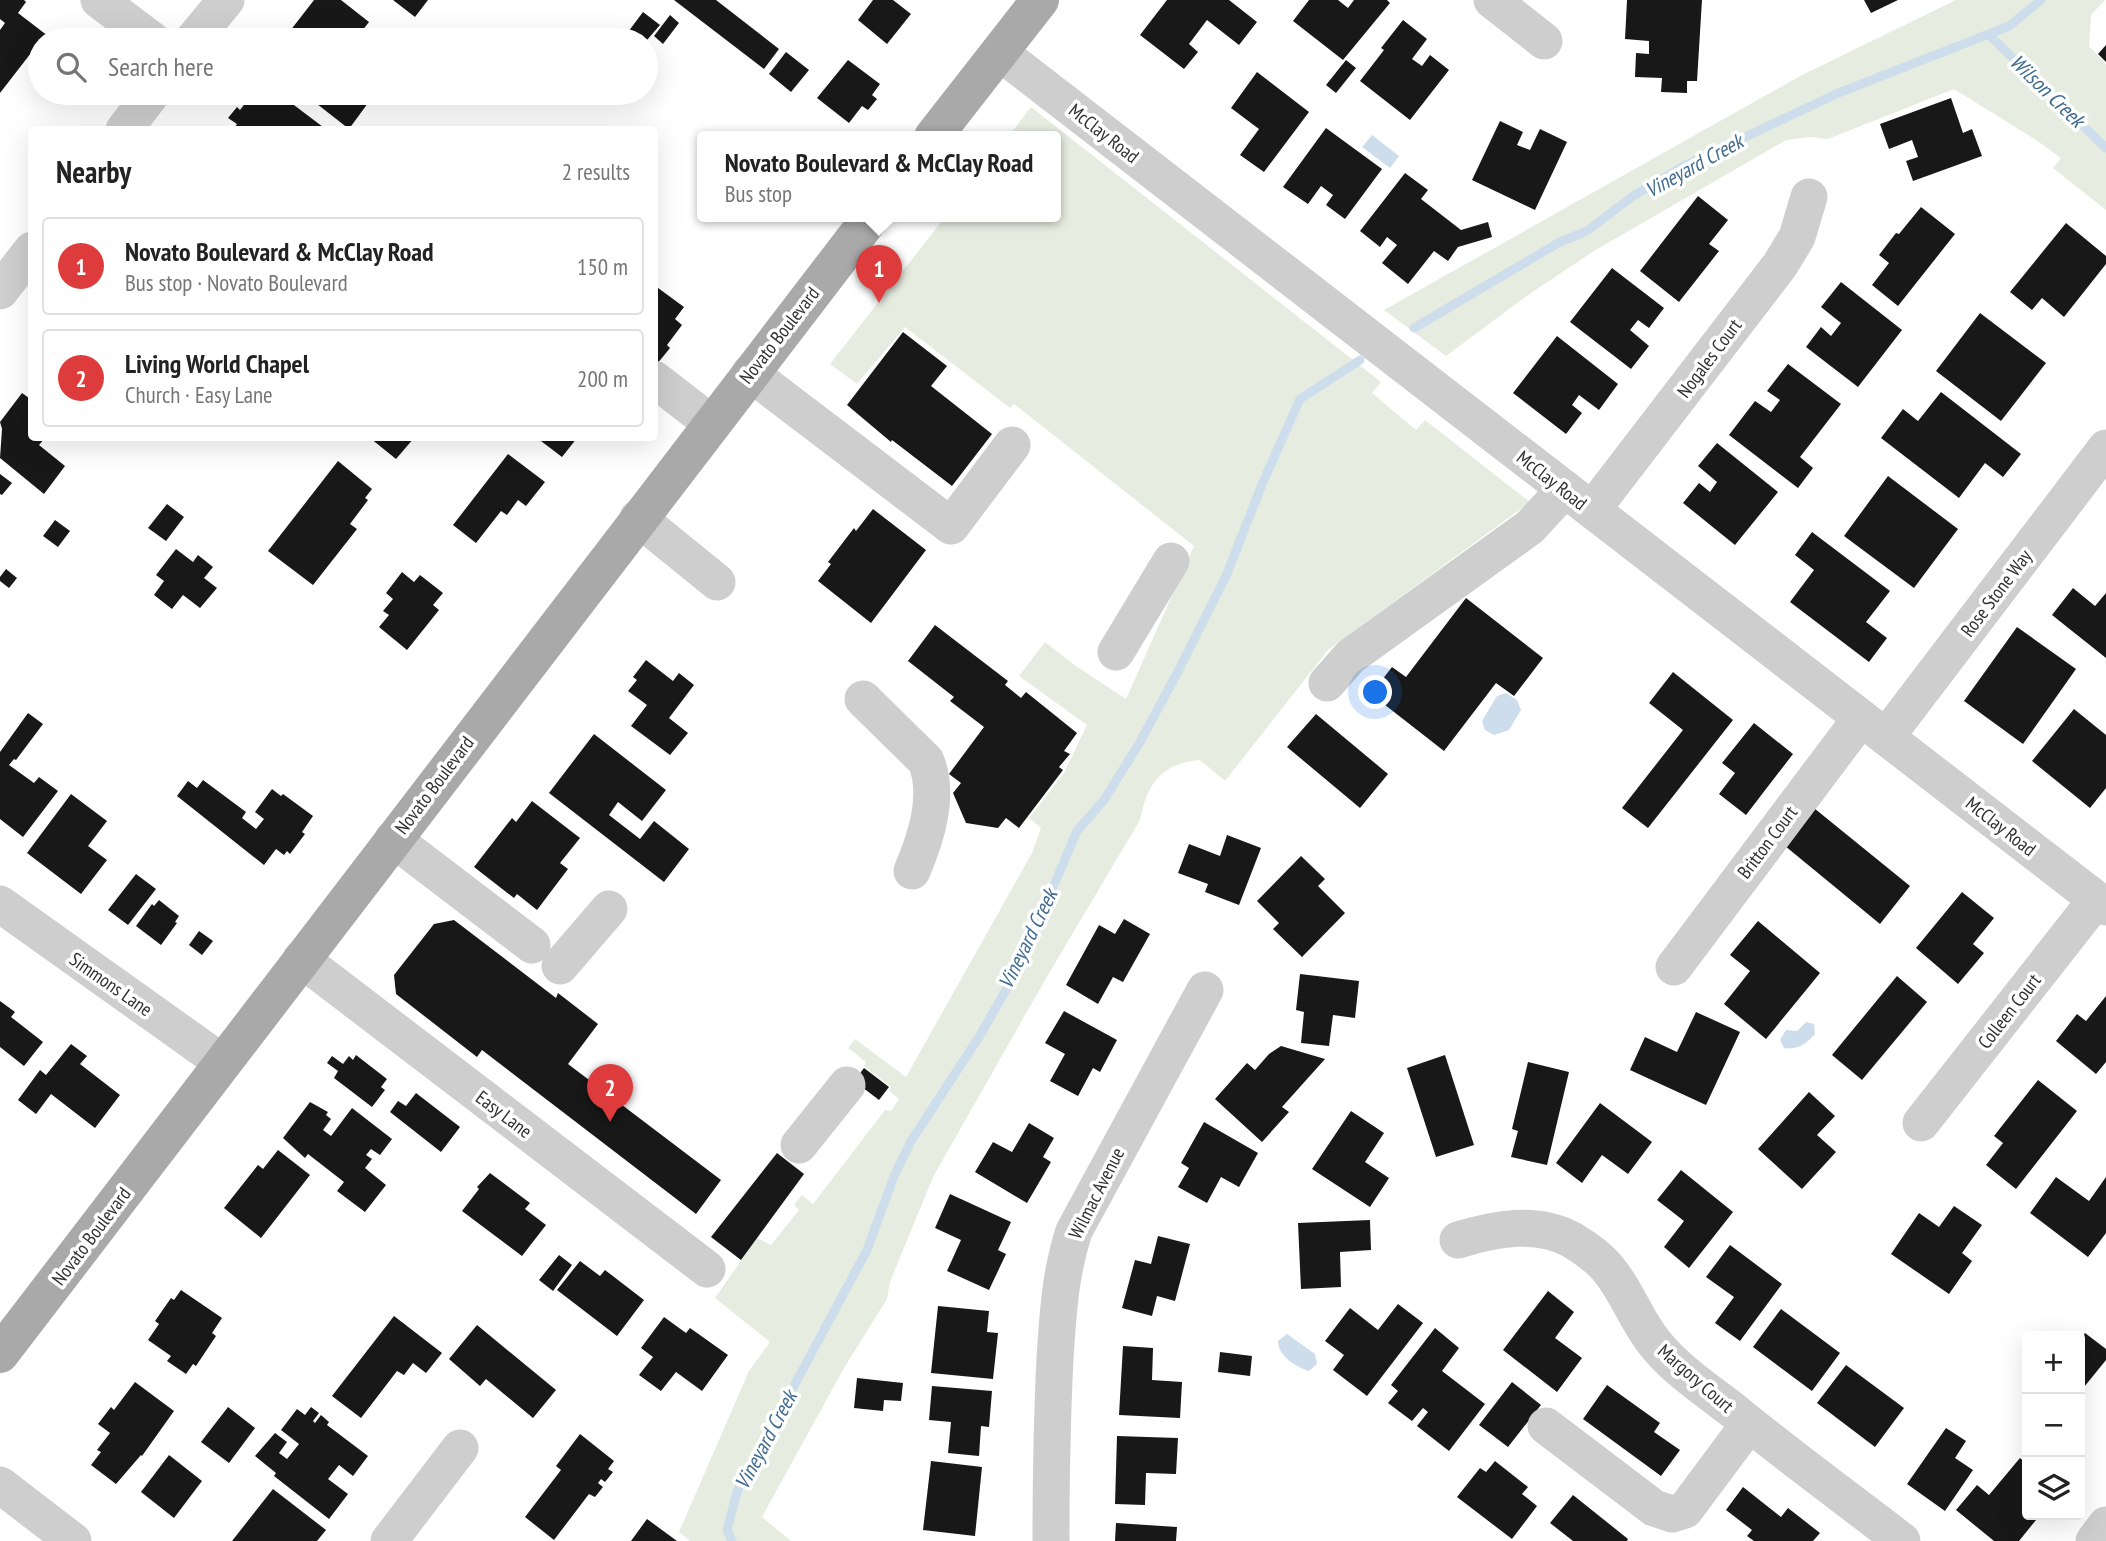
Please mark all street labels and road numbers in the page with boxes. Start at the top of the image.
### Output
street label: McClay Road [1064,98,1144,168]
street label: Novato Boulevard [734,282,824,388]
street label: Nogales Court [1672,313,1747,402]
street label: McClay Road [1512,445,1592,515]
street label: Rose Stone Way [1955,544,2037,641]
street label: Novato Boulevard [389,731,479,839]
street label: McClay Road [1961,791,2041,861]
street label: Britton Court [1732,800,1803,883]
street label: Simmons Lane [65,947,157,1021]
street label: Colleen Court [1972,968,2046,1053]
street label: Easy Lane [471,1085,537,1143]
street label: Wilmac Avenue [1063,1143,1129,1243]
street label: Novato Boulevard [46,1182,136,1290]
street label: Margory Court [1653,1339,1739,1418]

